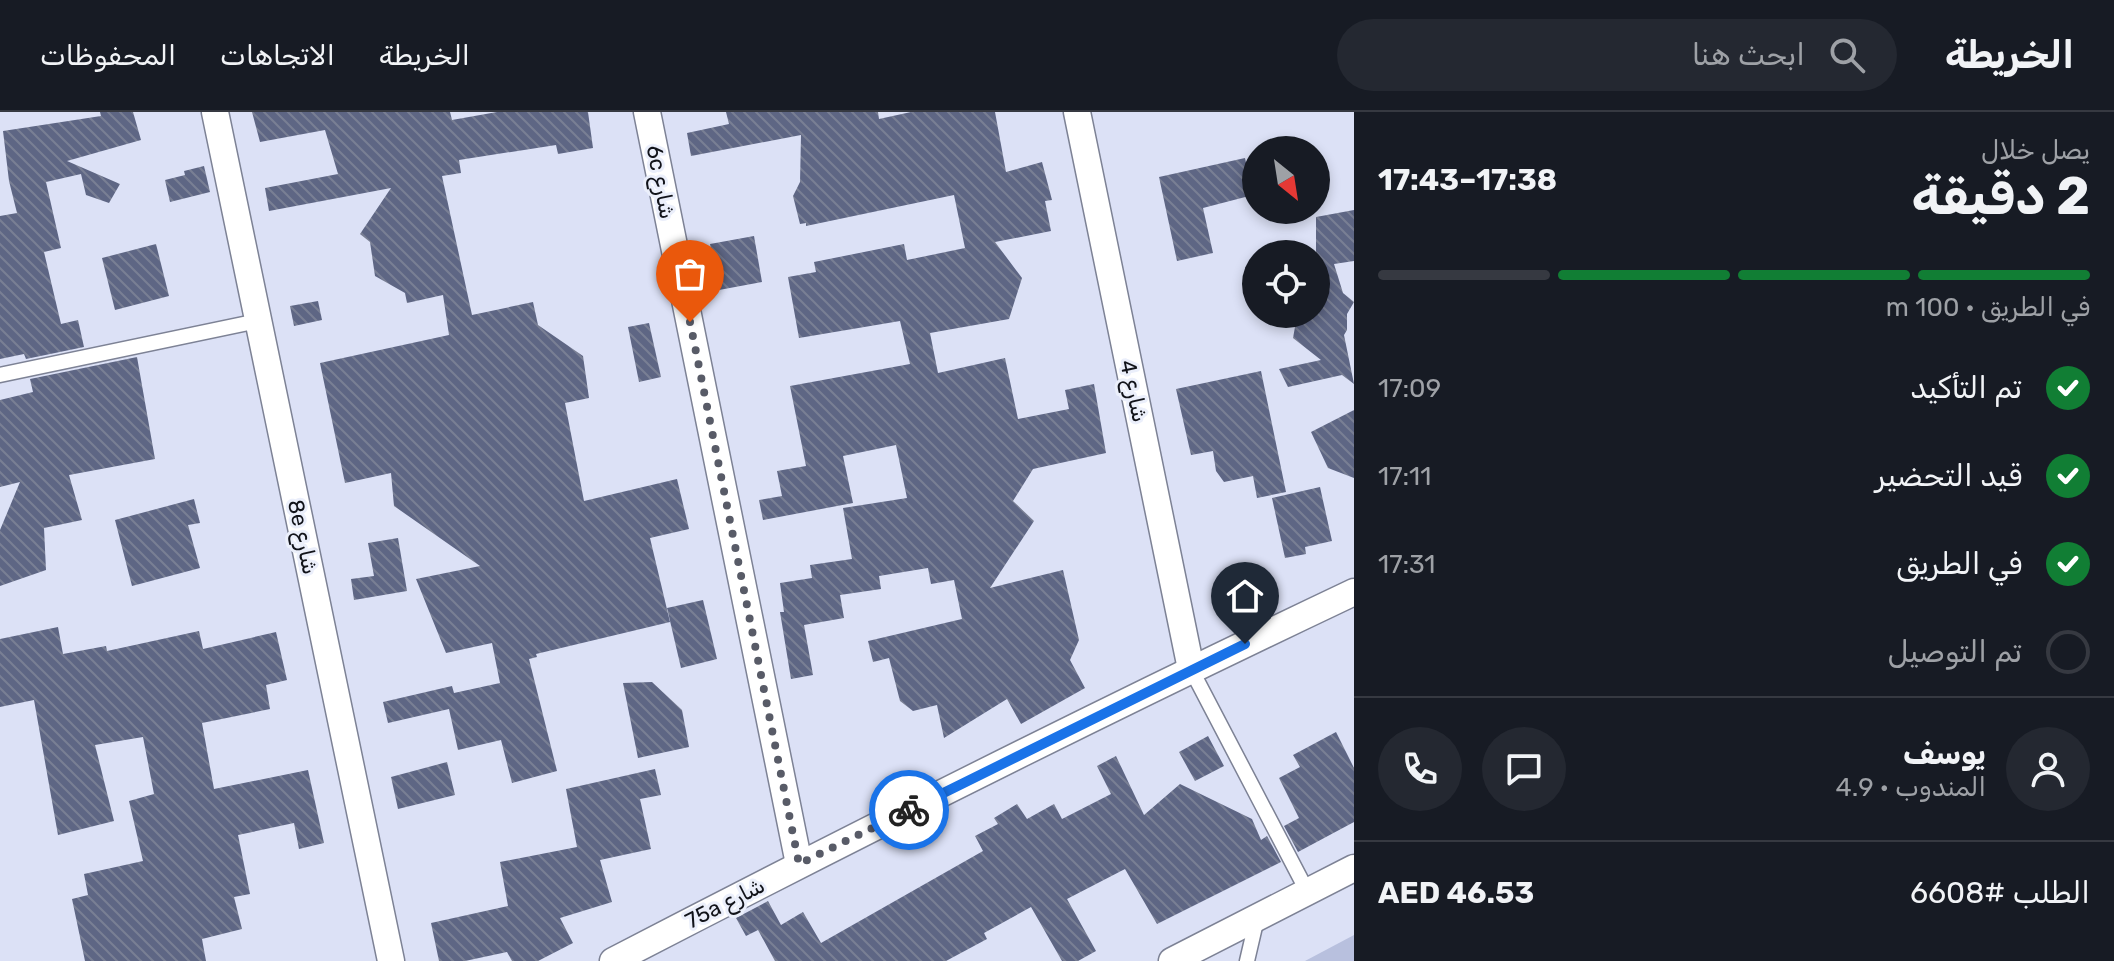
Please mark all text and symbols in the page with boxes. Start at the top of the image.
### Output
search box [1337,19,1897,91]
text: الخريطة [1945,32,2074,78]
icon: search [1825,33,1869,77]
text: ابحث هنا [1692,37,1805,73]
text: المحفوظات [40,39,176,72]
text: الاتجاهات [220,39,335,72]
text: الخريطة [379,39,470,72]
text: يصل خلال [1981,135,2090,166]
north arrow [1242,136,1330,224]
map controls [1242,136,1330,328]
street label: 6c شارع [639,143,681,222]
text: 17:38–17:43 [1378,162,1557,198]
text: 2 دقيقة [1911,165,2090,227]
pin [656,240,724,322]
button: locate [1242,240,1330,328]
icon: bag [668,252,712,296]
text: في الطريق · 100 m [1886,292,2090,323]
street label: شارع 4 [1112,357,1154,425]
icon: check [2046,366,2090,410]
text: تم التأكيد [1910,370,2022,406]
text: 17:09 [1378,373,1441,404]
icon: check [2046,454,2090,498]
text: قيد التحضير [1875,458,2022,494]
text: 17:11 [1378,461,1431,492]
street label: 8e شارع [280,497,324,577]
icon: check [2046,542,2090,586]
text: في الطريق [1896,546,2022,582]
text: 17:31 [1378,549,1435,580]
pin [1211,562,1279,644]
icon: home [1223,574,1267,618]
text: تم التوصيل [1887,634,2022,670]
button: phone [1378,727,1462,811]
button: chat [1482,727,1566,811]
button: person [2006,727,2090,811]
text: يوسف [1903,736,1986,772]
courier [869,770,949,850]
text: المندوب · 4.9 [1836,772,1986,803]
icon: bike [887,788,931,832]
street label: 75a شارع [681,872,770,936]
text: AED 46.53 [1378,875,1534,911]
text: الطلب #6608 [1910,875,2090,911]

